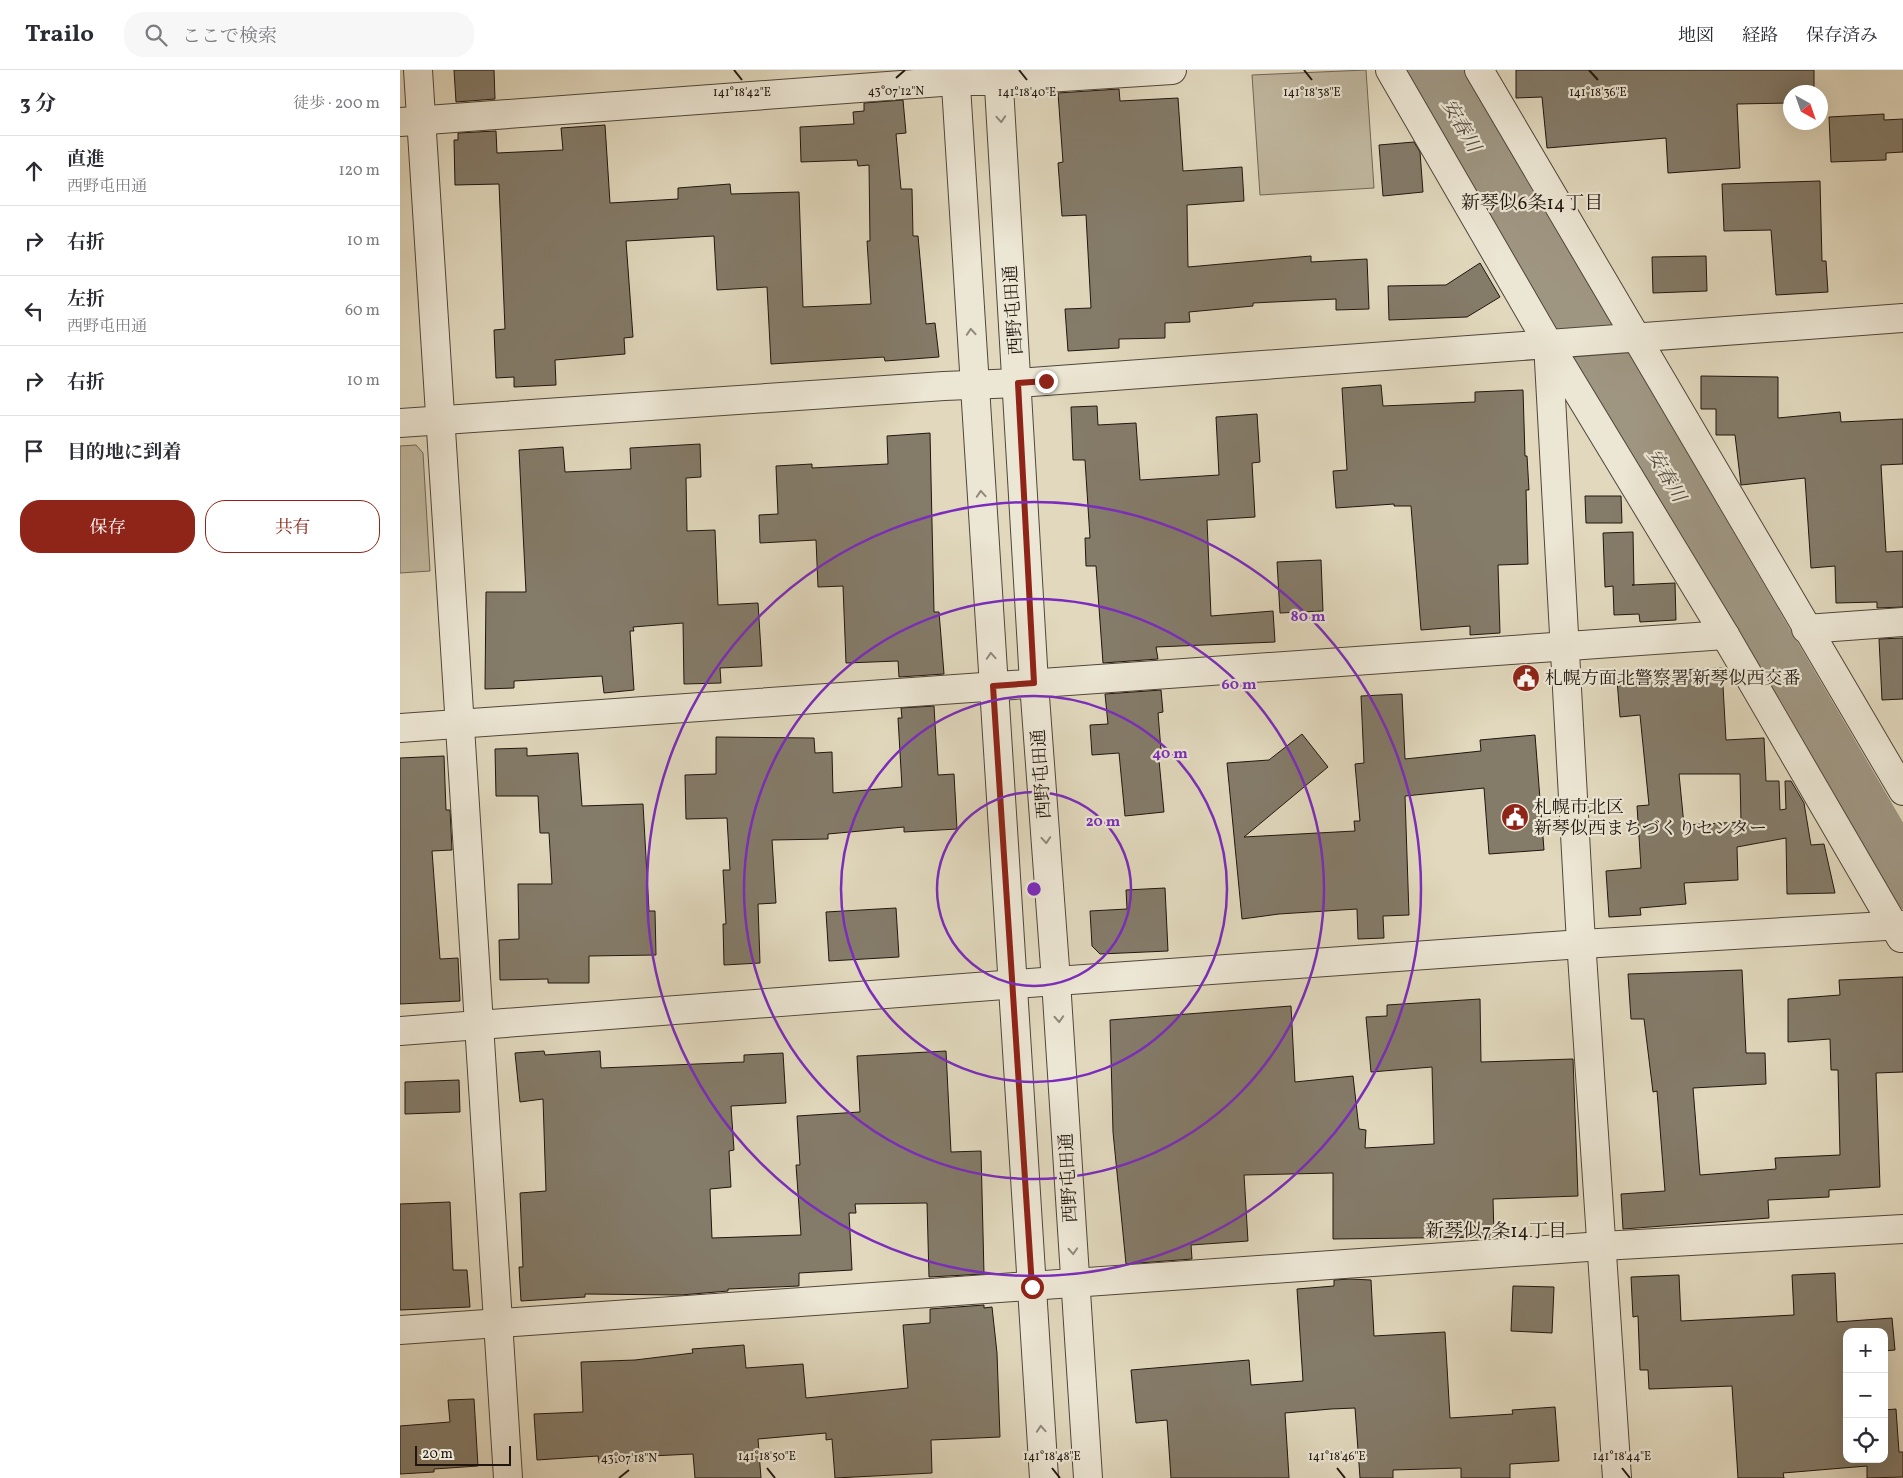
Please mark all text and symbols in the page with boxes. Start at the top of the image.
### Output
search box [124,12,474,57]
text: Trailo [25,18,94,52]
icon: search [142,21,170,49]
text: ここで検索 [182,24,277,50]
text: 地図 [1678,24,1714,49]
text: 経路 [1742,24,1778,49]
text: 保存済み [1806,24,1878,49]
text: 43°07'12"N [868,84,924,100]
text: 141°18'42"E [713,85,771,101]
text: 141°18'40"E [998,85,1056,101]
text: 141°18'38"E [1283,85,1341,101]
text: 141°18'36"E [1569,85,1627,101]
north arrow [1783,85,1828,130]
text: 3 分 [20,90,56,119]
text: 徒歩 · 200 m [293,93,380,115]
water label: 安春川 [1435,95,1487,159]
one-way arrow [996,115,1007,123]
text: 直進 [67,147,105,173]
icon: ahead [20,157,48,185]
text: 120 m [338,160,380,182]
text: 西野屯田通 [67,176,147,198]
district label: 新琴似6条14丁目 [1461,191,1603,217]
icon: right [20,227,48,255]
text: 右折 [67,230,105,256]
text: 10 m [347,230,380,252]
street label: 西野屯田通 [999,264,1030,356]
text: 左折 [67,287,105,313]
icon: left [20,297,48,325]
text: 60 m [345,300,380,322]
text: 西野屯田通 [67,316,147,338]
one-way arrow [966,327,977,335]
icon: right [20,367,48,395]
text: 右折 [67,370,105,396]
text: 10 m [347,370,380,392]
route end [1035,370,1058,393]
icon: arrive [20,437,48,465]
text: 目的地に到着 [67,440,181,466]
water label: 安春川 [1640,445,1692,509]
one-way arrow [976,489,987,497]
button: 保存 [20,500,195,553]
button: 共有 [205,500,380,553]
text: 80 m [1291,607,1326,628]
one-way arrow [986,652,997,660]
public building icon: 札幌方面北警察署 新琴似西交番 [1511,663,1541,693]
place label: 札幌方面北警察署 新琴似西交番 [1545,667,1801,692]
text: 60 m [1222,675,1257,696]
street label: 西野屯田通 [1027,728,1058,820]
text: 40 m [1152,744,1188,765]
place label: 札幌市北区 新琴似西まちづくりセンター [1534,796,1767,842]
public building icon: 札幌市北区 新琴似西まちづくりセンター [1500,802,1530,832]
text: 20 m [1086,812,1121,833]
one-way arrow [1040,836,1051,844]
centre of rings [1025,880,1043,898]
one-way arrow [1053,1016,1064,1024]
street label: 西野屯田通 [1055,1132,1084,1224]
district label: 新琴似7条14丁目 [1425,1219,1567,1245]
one-way arrow [1067,1248,1078,1256]
route start [1021,1276,1044,1299]
map controls [1843,1328,1888,1463]
button: + [1843,1328,1888,1373]
button: − [1843,1373,1888,1418]
button: locate [1843,1418,1888,1463]
one-way arrow [1036,1425,1047,1433]
scale bar [415,1443,511,1466]
text: 20 m [422,1445,453,1464]
text: 141°18'50"E [738,1449,796,1465]
text: 141°18'48"E [1023,1449,1081,1465]
text: 141°18'46"E [1308,1449,1366,1465]
text: 141°18'44"E [1593,1449,1651,1465]
text: 43°07'18"N [601,1451,657,1467]

